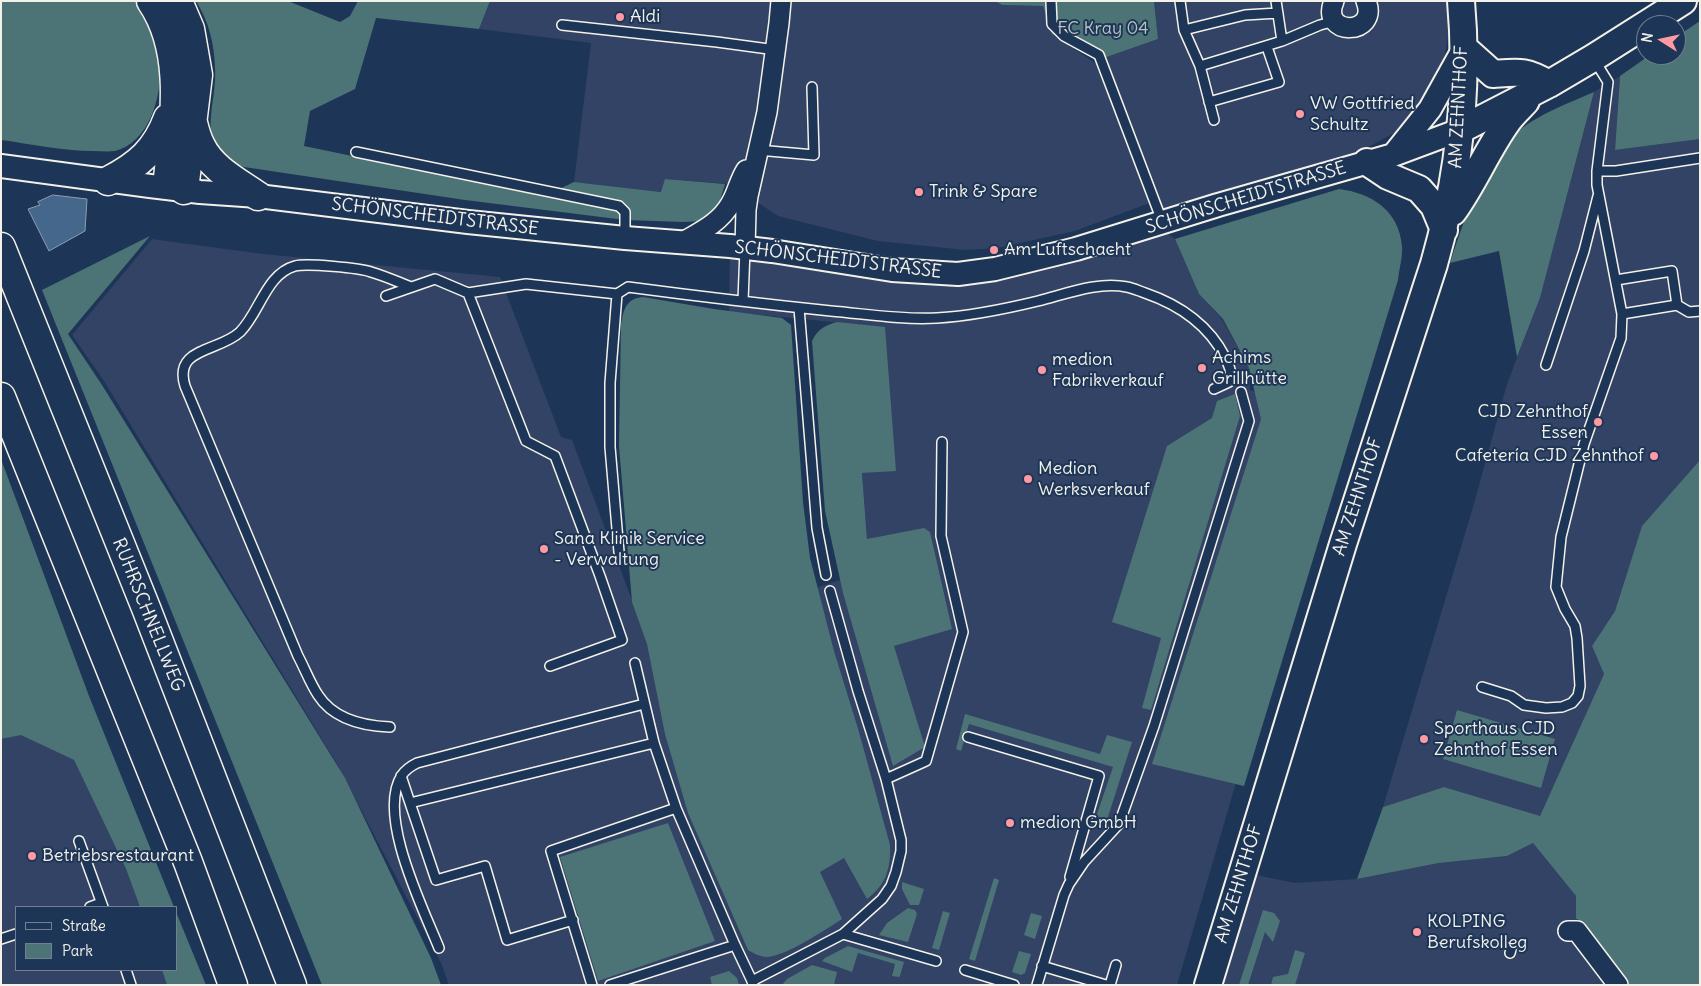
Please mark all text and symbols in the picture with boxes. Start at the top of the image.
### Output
place label: Aldi [630,6,660,28]
marker: Aldi [614,11,626,23]
north arrow [1636,15,1686,65]
park label: FC Kray 04 [1057,18,1149,40]
text: N [1638,31,1657,44]
street label: AM ZEHNTHOF [1445,45,1473,169]
place label: VW Gottfried Schultz [1310,93,1415,136]
marker: VW Gottfried Schultz [1294,108,1306,120]
street label: SCHÖNSCHEIDTSTRASSE [1143,157,1349,239]
place label: Trink & Spare [929,181,1038,203]
marker: Trink & Spare [913,186,925,198]
street label: SCHÖNSCHEIDTSTRASSE [330,194,540,240]
street label: SCHÖNSCHEIDTSTRASSE [733,237,943,283]
place label: Am Luftschacht [1004,239,1131,261]
marker: Am Luftschacht [988,244,1000,256]
place label: Achims Grillhütte [1212,347,1287,389]
place label: medion Fabrikverkauf [1052,349,1164,392]
marker: Achims Grillhütte [1196,362,1208,374]
marker: medion Fabrikverkauf [1036,364,1048,376]
place label: CJD Zehnthof Essen [1477,401,1588,444]
marker: CJD Zehnthof Essen [1592,416,1604,428]
street label: AM ZEHNTHOF [1329,435,1387,559]
place label: Cafetería CJD Zehnthof [1455,445,1644,467]
marker: Cafetería CJD Zehnthof [1648,450,1660,462]
place label: Medion Werksverkauf [1038,458,1150,500]
marker: Medion Werksverkauf [1022,473,1034,485]
place label: Sana Klinik Service - Verwaltung [554,528,705,570]
street label: RUHRSCHNELLWEG [107,535,189,695]
marker: Sana Klinik Service - Verwaltung [538,543,550,555]
place label: Sporthaus CJD Zehnthof Essen [1434,718,1558,761]
marker: Sporthaus CJD Zehnthof Essen [1418,733,1430,745]
place label: medion GmbH [1020,812,1137,834]
marker: medion GmbH [1004,817,1016,829]
street label: AM ZEHNTHOF [1211,822,1267,946]
place label: Betriebsrestaurant [42,845,194,867]
marker: Betriebsrestaurant [26,850,38,862]
legend [15,906,178,971]
place label: KOLPING Berufskolleg [1427,911,1527,954]
text: Straße [62,916,106,935]
marker: KOLPING Berufskolleg [1411,926,1423,938]
text: Park [62,941,93,960]

